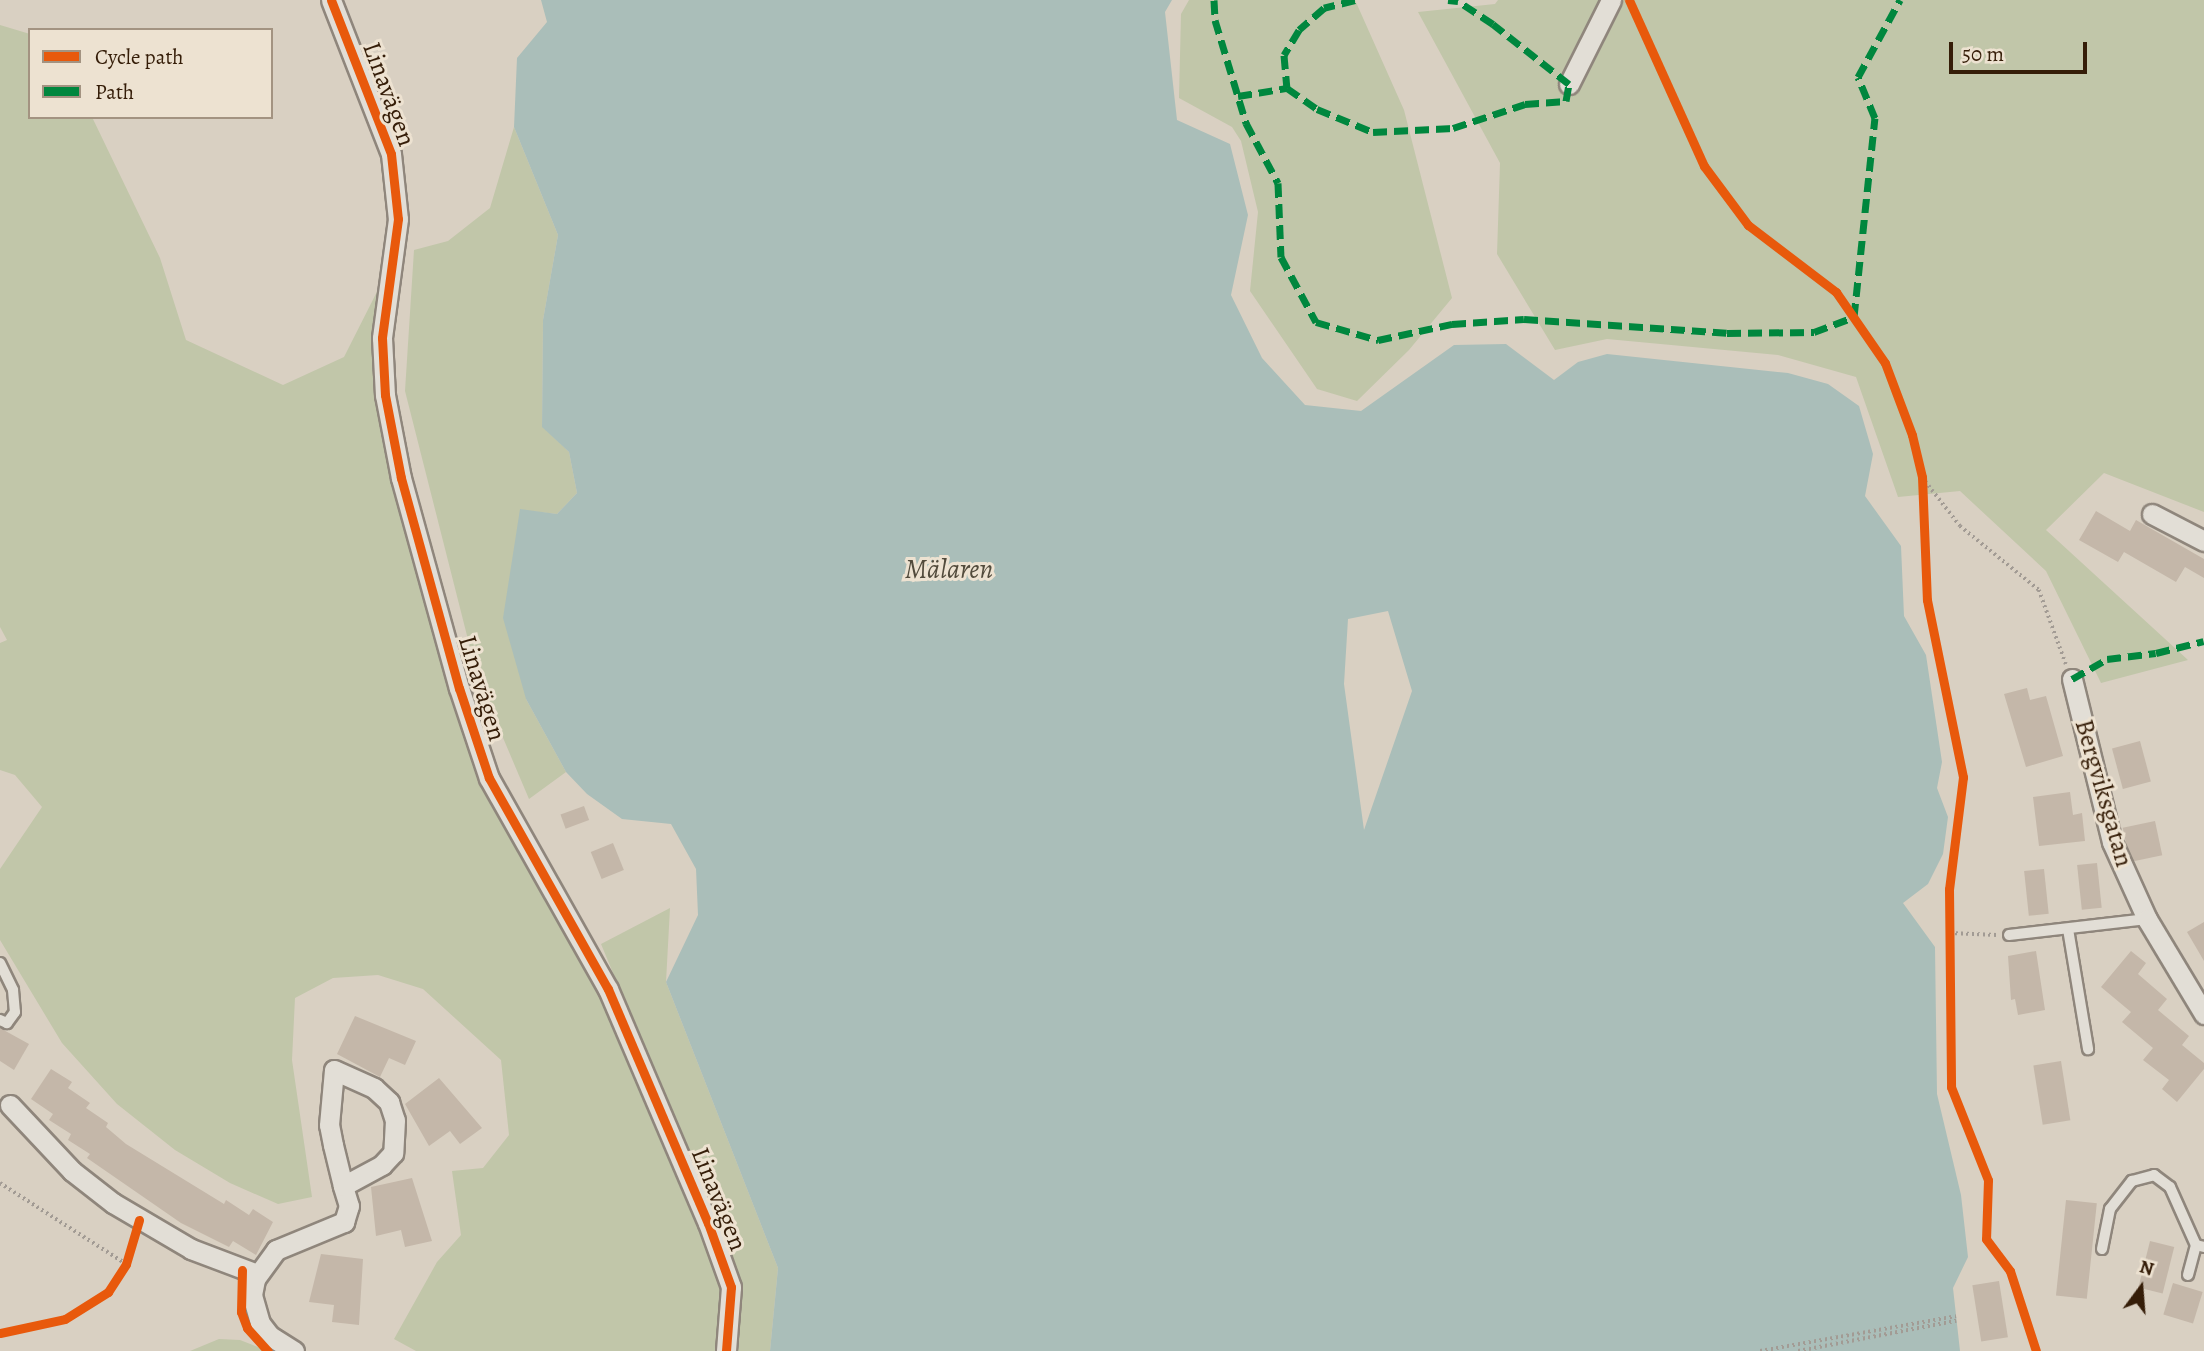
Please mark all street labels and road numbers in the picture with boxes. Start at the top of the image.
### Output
street label: Linavägen [356,38,422,150]
street label: Linavägen [451,632,513,744]
street label: Bergviksgatan [2068,716,2140,870]
street label: Linavägen [684,1143,754,1255]

